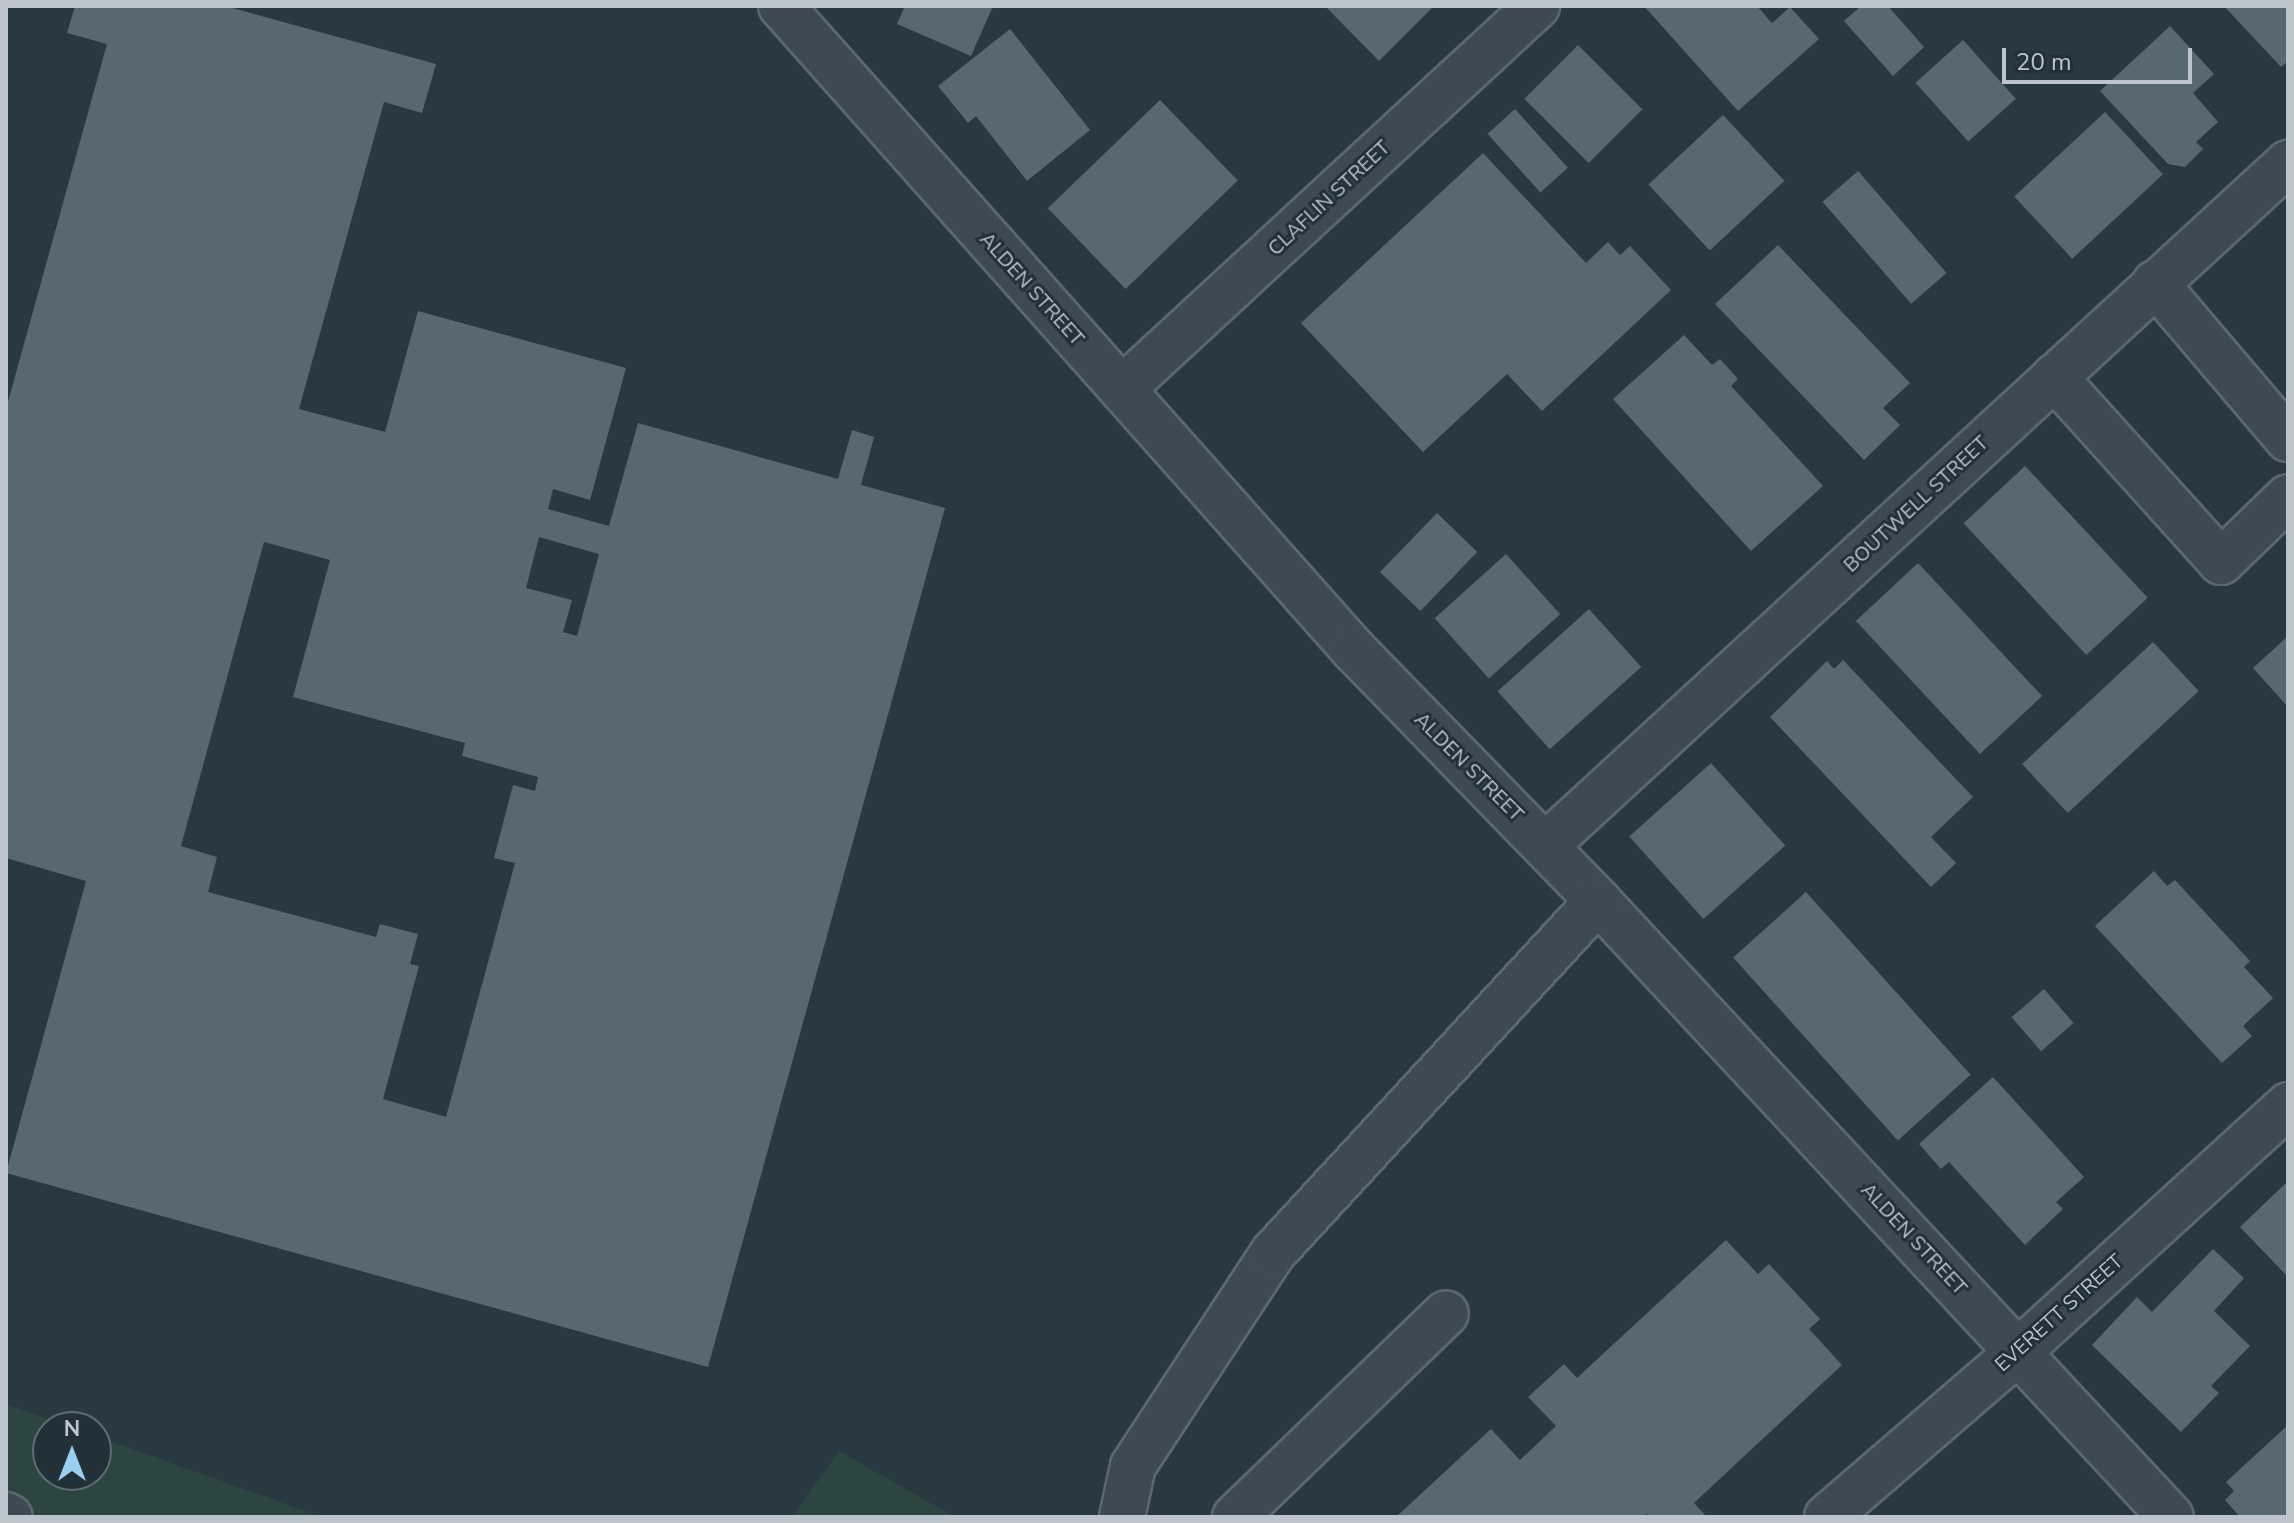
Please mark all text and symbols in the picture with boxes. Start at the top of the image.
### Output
scale bar [2006,32,2196,82]
text: 20 m [2016,46,2072,78]
street label: CLAFLIN STREET [1263,135,1395,261]
street label: ALDEN STREET [975,227,1089,351]
street label: BOUTWELL STREET [1839,431,1993,577]
street label: ALDEN STREET [1409,707,1529,827]
street label: ALDEN STREET [1856,1178,1972,1300]
street label: EVERETT STREET [1990,1249,2128,1377]
north arrow [32,1411,112,1491]
text: N [64,1414,80,1444]

